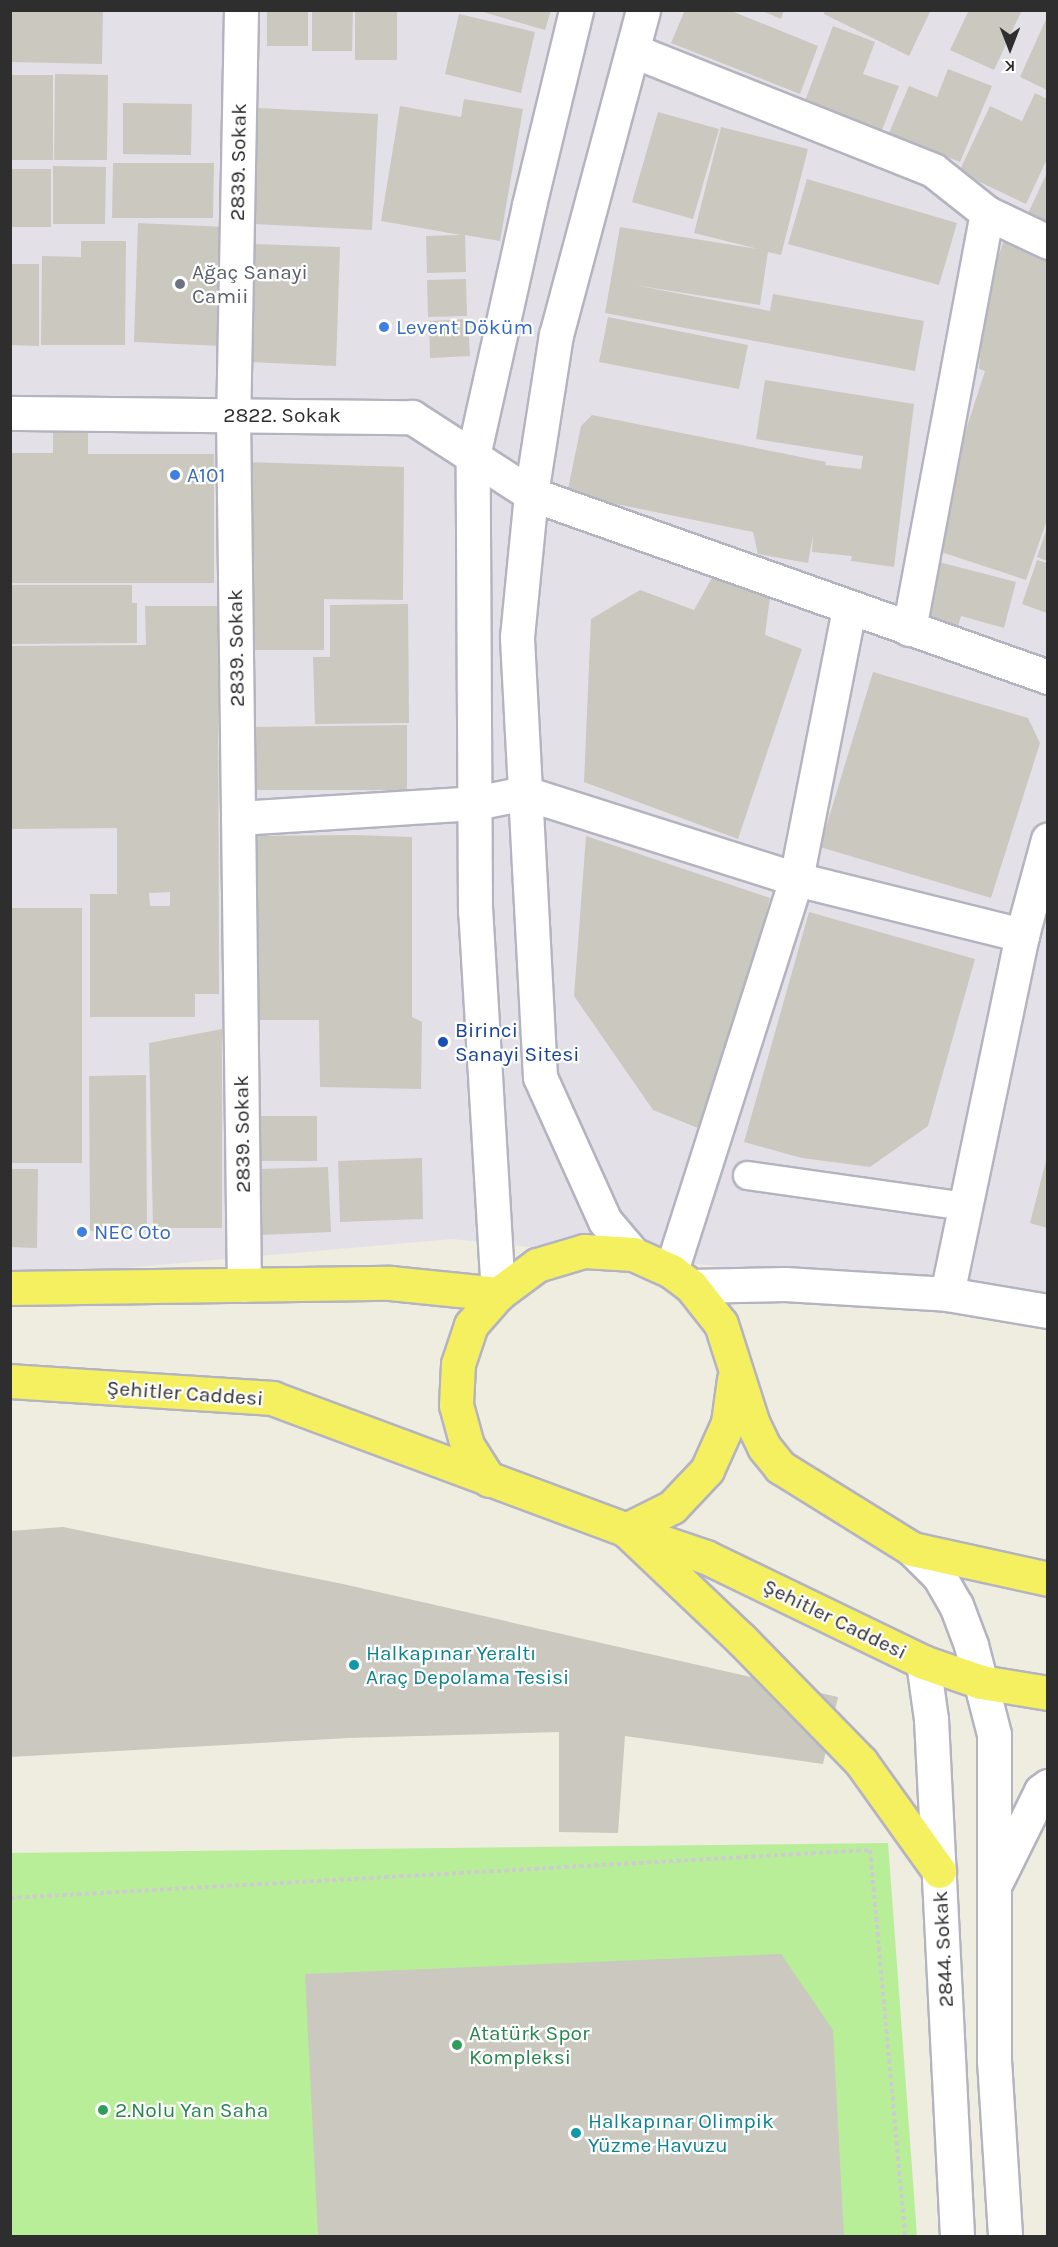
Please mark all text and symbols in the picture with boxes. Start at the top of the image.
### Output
north arrow [980,18,1040,78]
text: K [1005,57,1015,76]
street label: 2839. Sokak [224,103,252,221]
place label: Ağaç Sanayi Camii [192,259,308,309]
marker: Ağaç Sanayi Camii [173,277,187,291]
place label: Levent Döküm [396,314,533,340]
marker: Levent Döküm [377,320,391,334]
street label: 2822. Sokak [223,402,341,428]
place label: A101 [187,462,225,488]
marker: A101 [168,468,182,482]
street label: 2839. Sokak [222,589,250,707]
place label: Birinci Sanayi Sitesi [455,1017,579,1067]
marker: Birinci Sanayi Sitesi [436,1035,450,1049]
street label: 2839. Sokak [228,1075,256,1193]
place label: NEC Oto [94,1219,171,1245]
marker: NEC Oto [75,1225,89,1239]
street label: Şehitler Caddesi [106,1375,264,1411]
street label: Şehitler Caddesi [759,1573,911,1665]
place label: Halkapınar Yeraltı Araç Depolama Tesisi [366,1640,569,1690]
marker: Halkapınar Yeraltı Araç Depolama Tesisi [347,1658,361,1672]
street label: 2844. Sokak [927,1890,959,2008]
place label: Atatürk Spor Kompleksi [469,2020,590,2070]
marker: Atatürk Spor Kompleksi [450,2038,464,2052]
place label: 2.Nolu Yan Saha [115,2097,268,2123]
marker: 2.Nolu Yan Saha [96,2103,110,2117]
place label: Halkapınar Olimpik Yüzme Havuzu [588,2108,774,2158]
marker: Halkapınar Olimpik Yüzme Havuzu [569,2126,583,2140]

